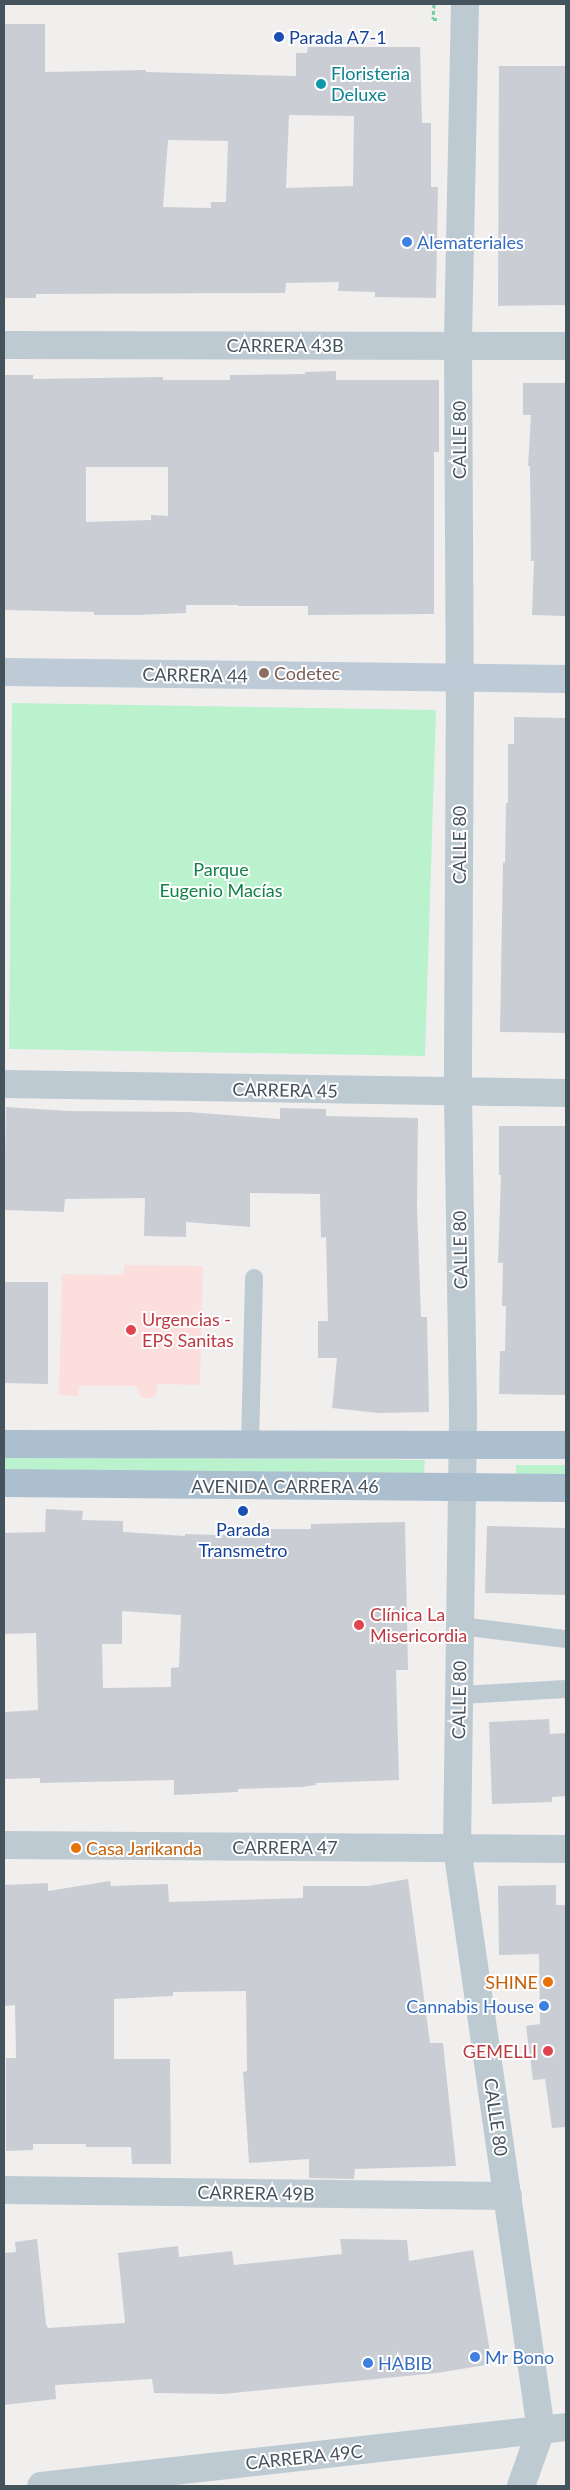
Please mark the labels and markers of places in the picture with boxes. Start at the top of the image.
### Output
place label: Parada A7-1 [289,26,387,48]
marker: Parada A7-1 [273,31,285,43]
place label: Floristeria Deluxe [331,63,410,106]
marker: Floristeria Deluxe [315,78,327,90]
place label: Alemateriales [417,231,524,253]
marker: Alemateriales [401,236,413,248]
place label: Codetec [274,662,340,684]
marker: Codetec [258,667,270,679]
place label: Urgencias - EPS Sanitas [142,1309,234,1352]
marker: Urgencias - EPS Sanitas [124,1323,138,1337]
marker: Parada Transmetro [237,1505,249,1517]
place label: Parada Transmetro [199,1519,287,1562]
place label: Clínica La Misericordia [370,1604,467,1646]
marker: Clínica La Misericordia [352,1618,366,1632]
place label: Casa Jarikanda [86,1837,203,1859]
marker: Casa Jarikanda [70,1842,82,1854]
place label: SHINE [485,1971,538,1993]
marker: SHINE [542,1976,554,1988]
place label: Cannabis House [406,1995,534,2017]
marker: Cannabis House [538,2000,550,2012]
place label: GEMELLI [463,2040,537,2062]
marker: GEMELLI [541,2044,555,2058]
place label: Mr Bono [485,2346,555,2368]
marker: Mr Bono [469,2351,481,2363]
place label: HABIB [378,2352,432,2374]
marker: HABIB [362,2357,374,2369]

